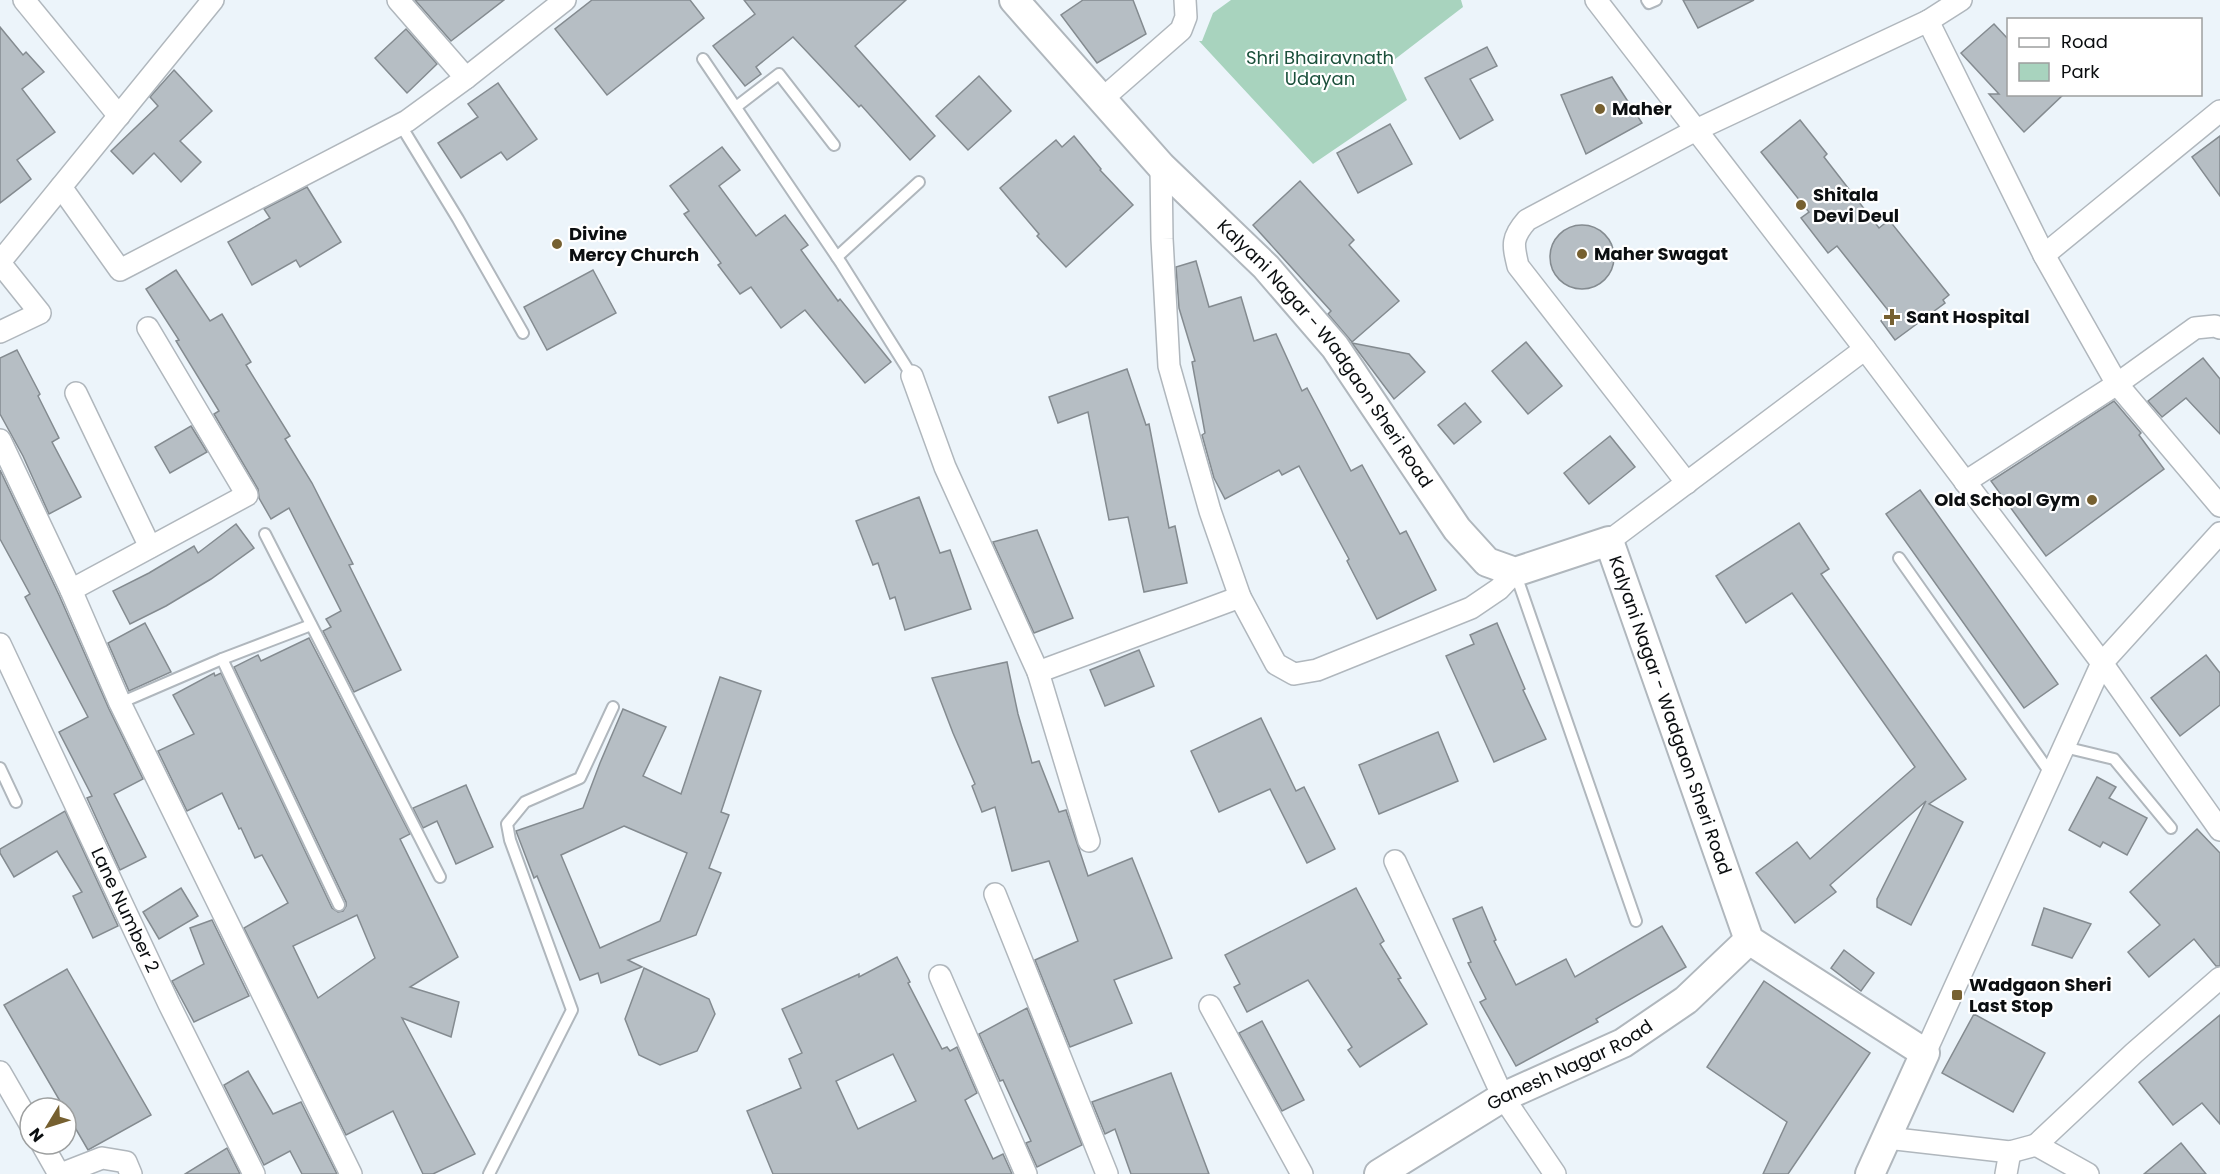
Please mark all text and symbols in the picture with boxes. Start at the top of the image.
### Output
legend [2007,18,2202,96]
text: Road [2061,29,2108,54]
park label: Shri Bhairavnath Udayan [1246,45,1394,91]
text: Park [2061,59,2100,84]
place label: Maher [1612,96,1672,121]
marker: Maher [1593,102,1607,116]
place label: Shitala Devi Deul [1813,182,1899,228]
marker: Shitala Devi Deul [1794,198,1808,212]
street label: Kalyani Nagar - Wadgaon Sheri Road [1212,214,1439,492]
place label: Divine Mercy Church [569,221,699,267]
marker: Divine Mercy Church [550,237,564,251]
place label: Maher Swagat [1594,241,1728,266]
marker: Maher Swagat [1575,247,1589,261]
place label: Sant Hospital [1906,304,2030,329]
marker: Sant Hospital [1883,308,1901,326]
place label: Old School Gym [1934,487,2080,512]
marker: Old School Gym [2085,493,2099,507]
street label: Kalyani Nagar - Wadgaon Sheri Road [1603,552,1738,878]
street label: Lane Number 2 [85,843,165,977]
place label: Wadgaon Sheri Last Stop [1969,972,2112,1018]
marker: Wadgaon Sheri Last Stop [1950,988,1964,1002]
street label: Ganesh Nagar Road [1482,1013,1657,1116]
north arrow [18,1096,78,1156]
text: N [24,1123,49,1147]

